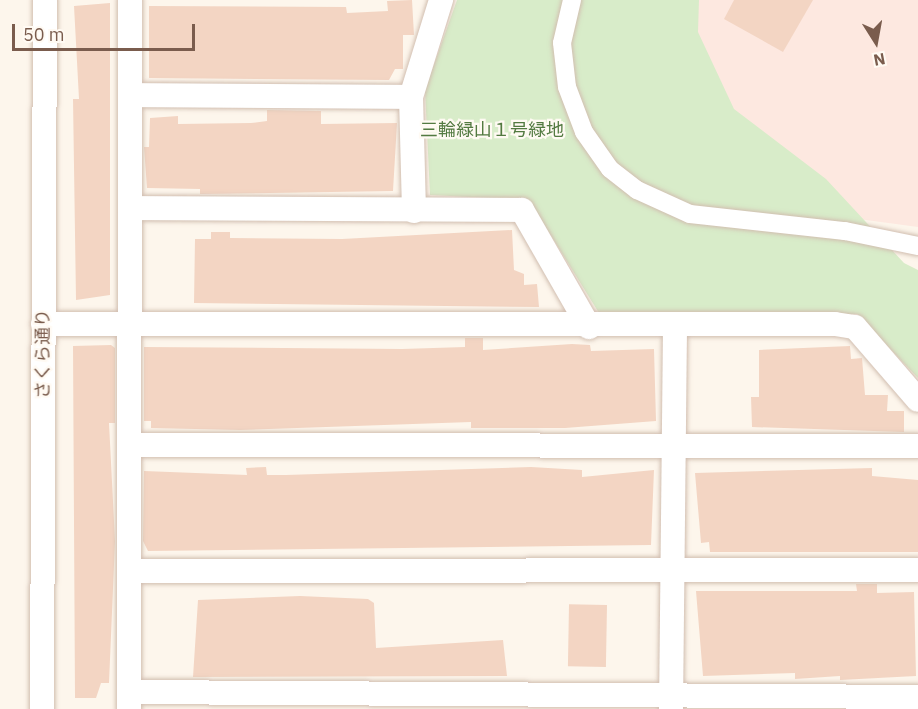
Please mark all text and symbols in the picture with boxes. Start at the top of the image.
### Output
scale bar [15,12,198,50]
north arrow [846,12,906,72]
text: 50 m [23,23,65,46]
text: N [872,49,887,71]
park label: 三輪緑山１号緑地 [420,119,564,141]
street label: さくら通り [32,309,54,399]

